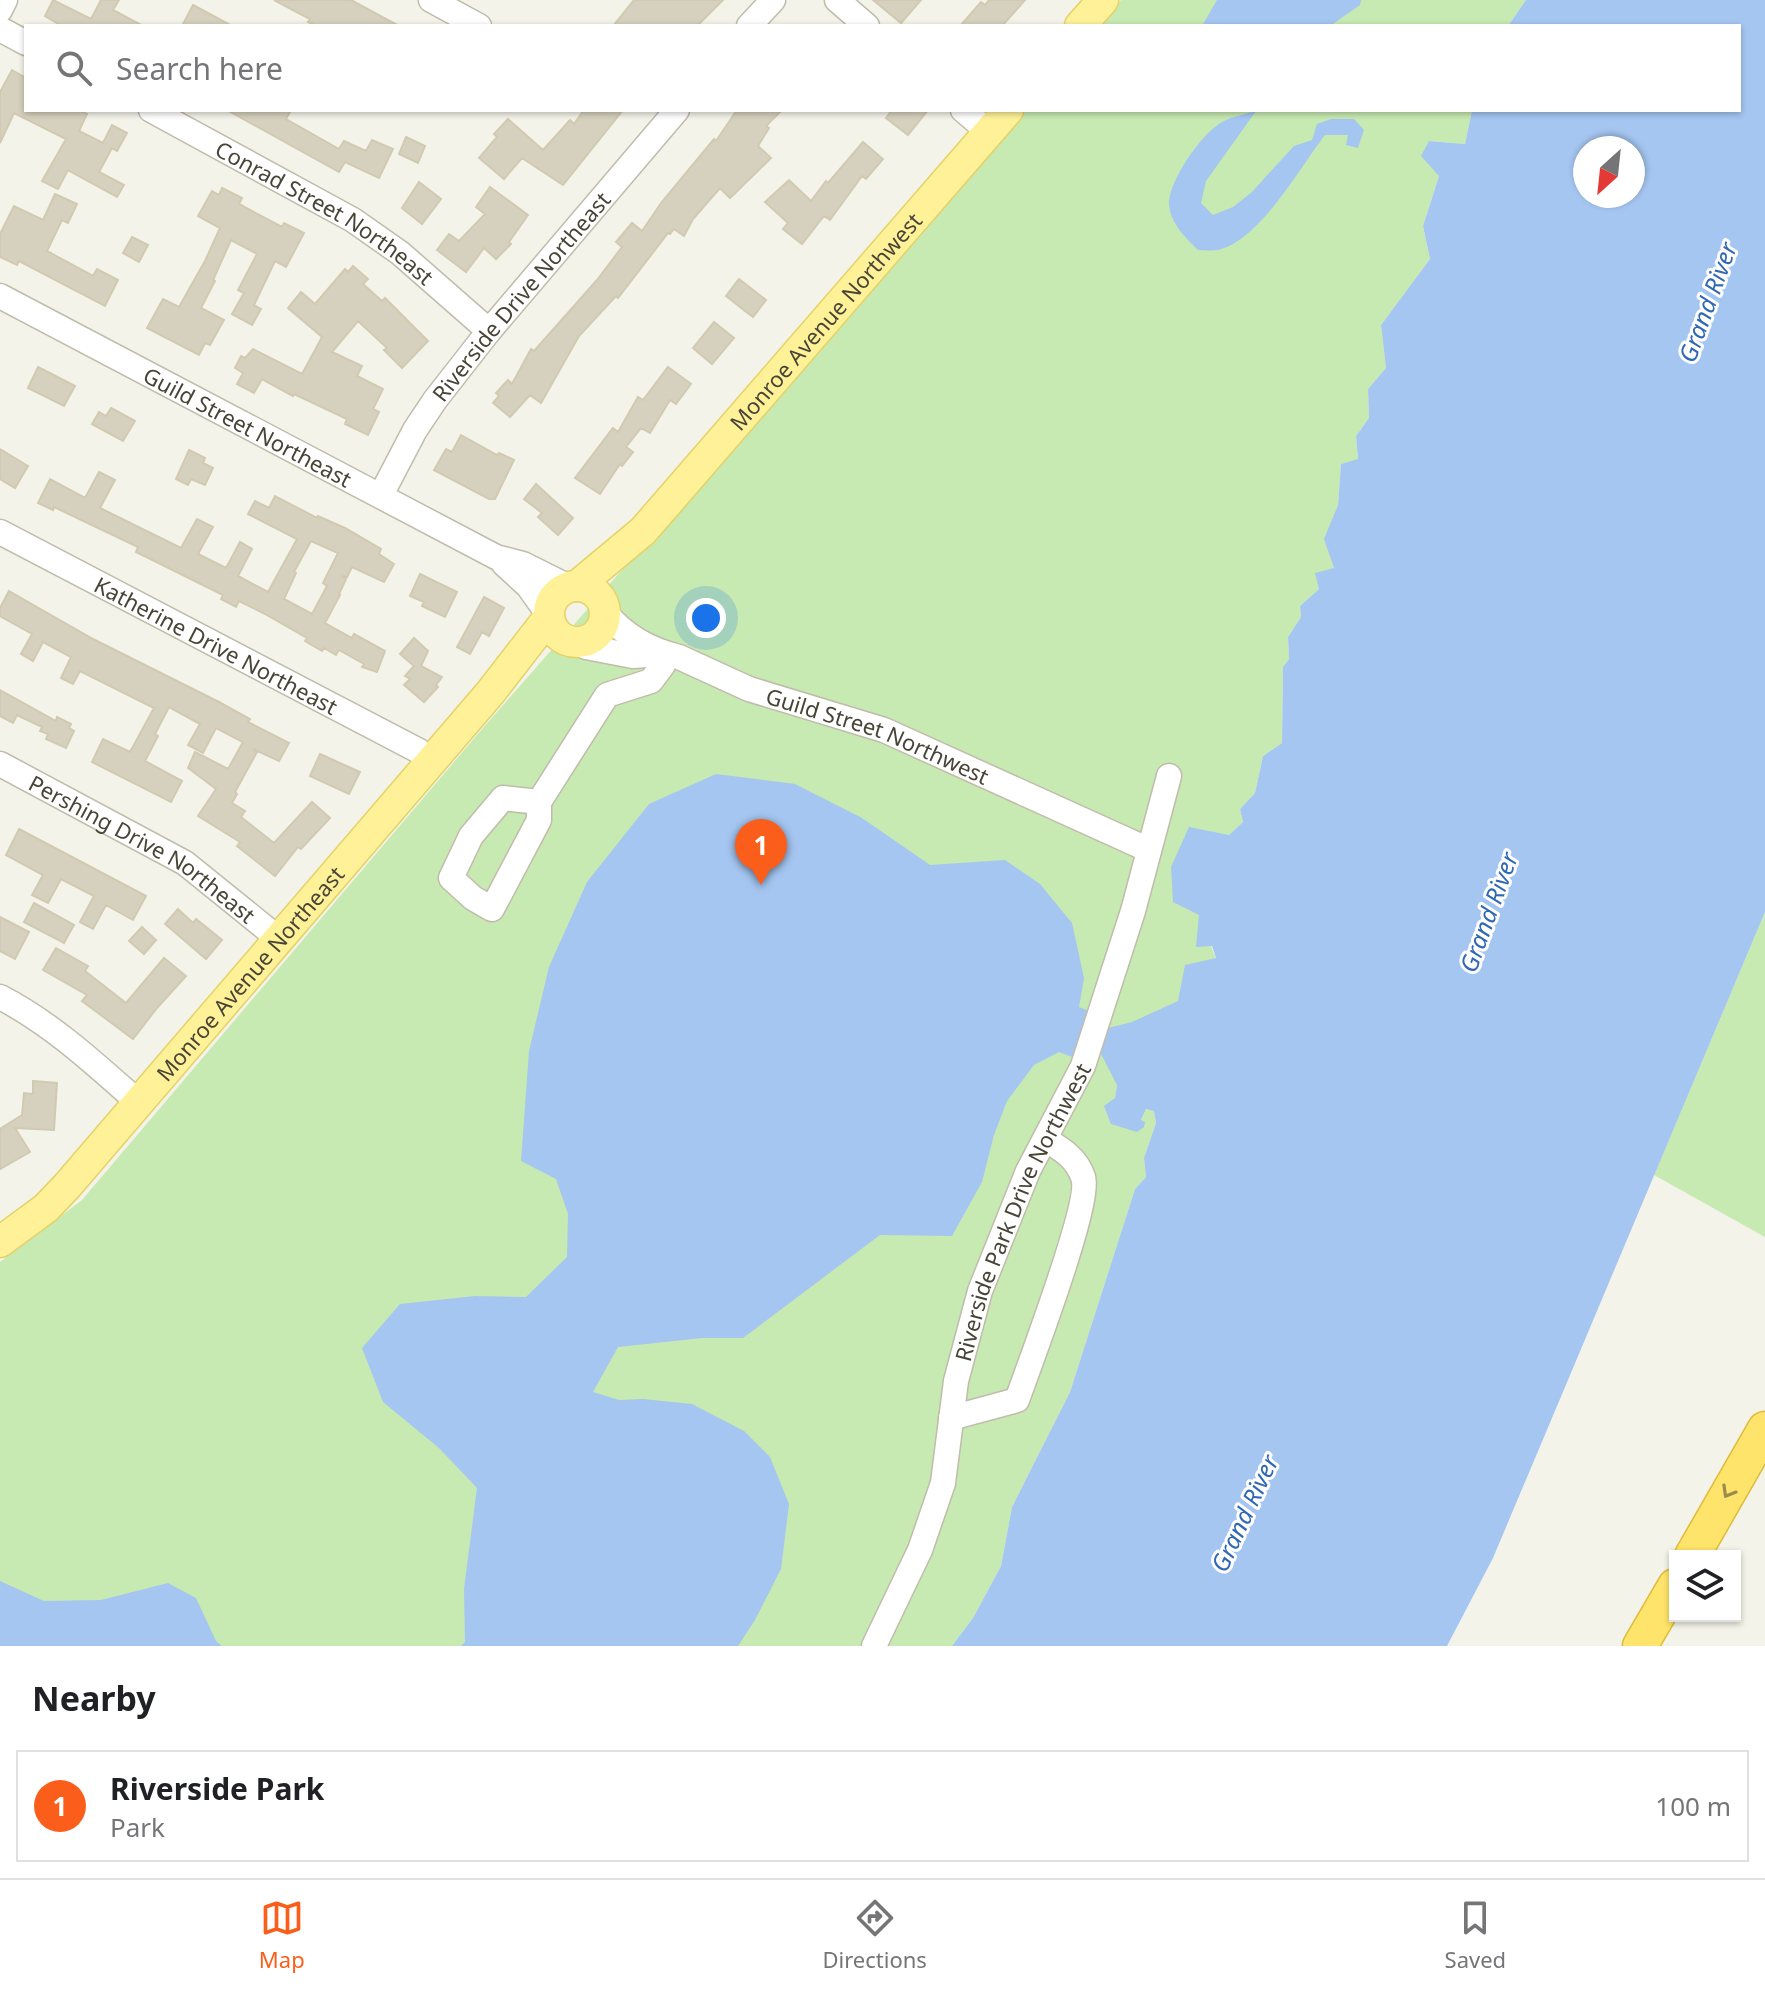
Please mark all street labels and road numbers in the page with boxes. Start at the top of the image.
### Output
street label: Conrad Street Northeast [210,133,441,291]
street label: Riverside Drive Northeast [425,185,616,407]
street label: Monroe Avenue Northwest [722,206,928,436]
street label: Guild Street Northeast [138,359,357,494]
street label: Katherine Drive Northeast [89,569,343,721]
street label: Guild Street Northwest [762,680,994,791]
street label: Pershing Drive Northeast [24,767,262,929]
street label: Monroe Avenue Northeast [149,859,350,1087]
street label: Riverside Park Drive Northwest [947,1058,1097,1364]

